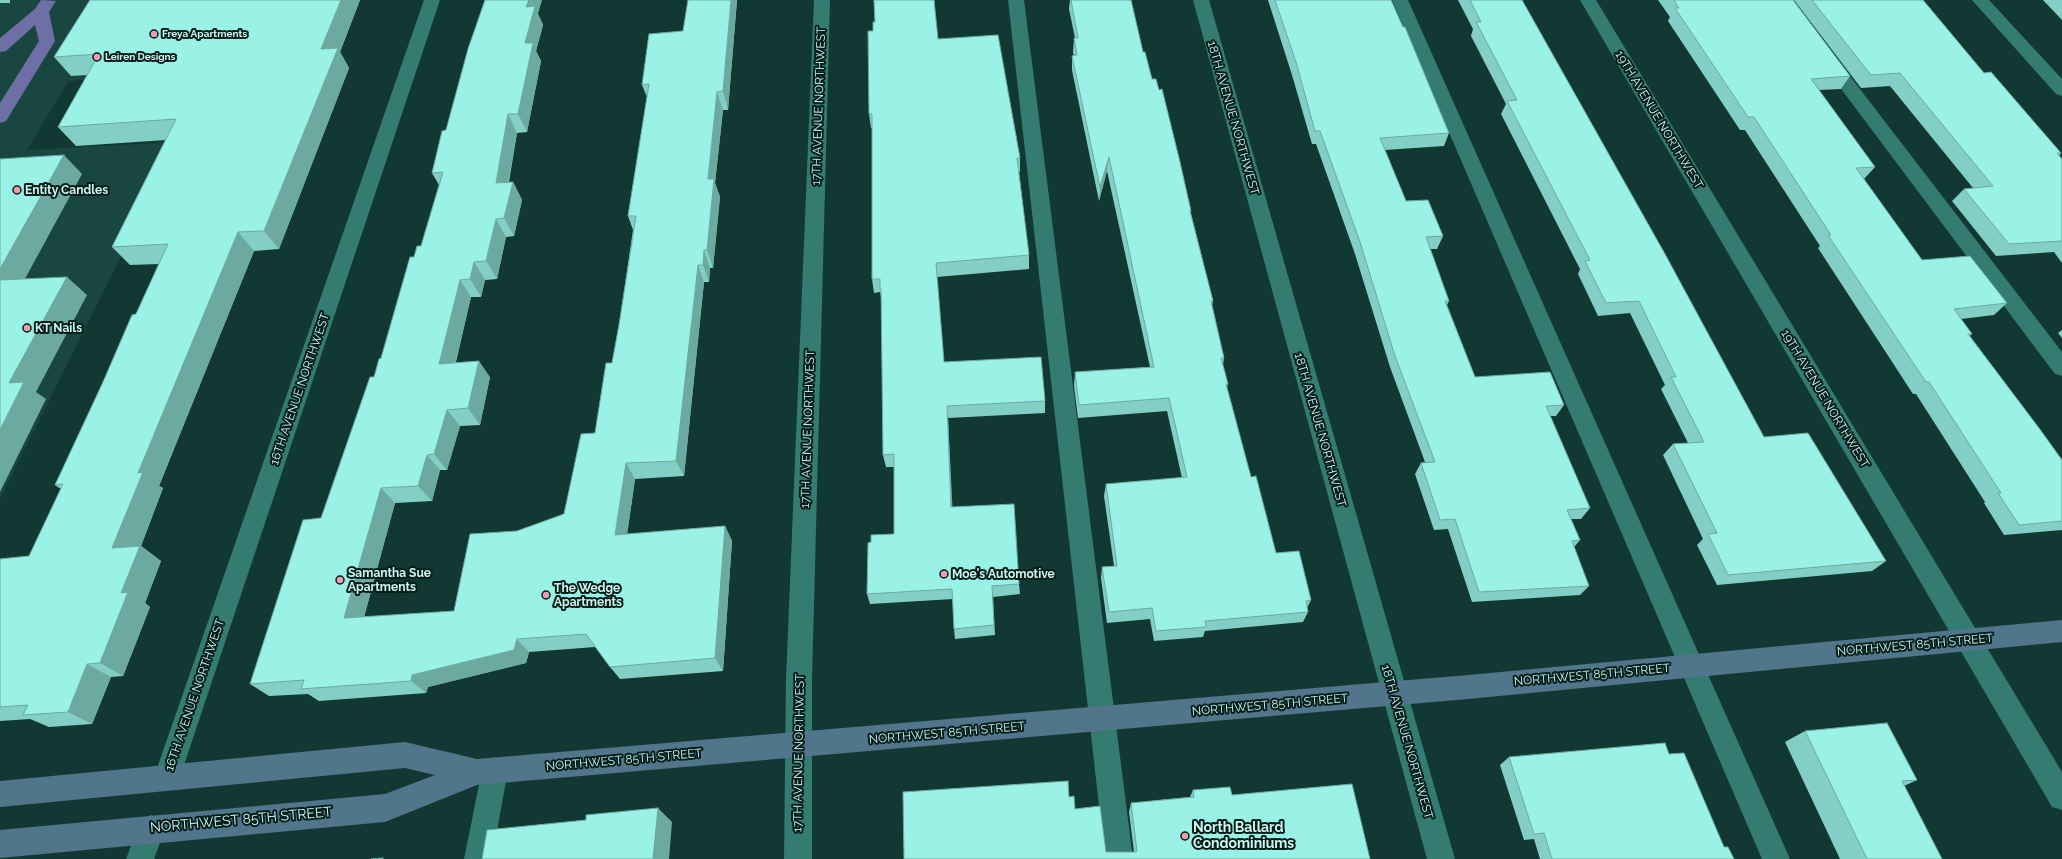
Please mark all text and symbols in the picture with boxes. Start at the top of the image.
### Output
street label: 17TH AVENUE NORTHWEST [809,26,829,186]
place label: Freya Apartments [162,28,247,40]
marker: Freya Apartments [149,29,159,39]
street label: 18TH AVENUE NORTHWEST [1204,39,1262,197]
street label: 19TH AVENUE NORTHWEST [1612,48,1706,192]
place label: Leiren Designs [105,51,176,63]
marker: Leiren Designs [92,52,102,62]
place label: Entity Candles [25,183,108,197]
marker: Entity Candles [12,185,22,195]
street label: 16TH AVENUE NORTHWEST [267,311,333,467]
place label: KT Nails [35,321,82,335]
marker: KT Nails [22,323,32,333]
street label: 19TH AVENUE NORTHWEST [1778,327,1872,471]
street label: 17TH AVENUE NORTHWEST [798,349,818,509]
street label: 18TH AVENUE NORTHWEST [1291,351,1349,509]
place label: Samantha Sue Apartments [348,566,431,594]
place label: Moe's Automotive [952,567,1055,581]
marker: Moe's Automotive [939,569,949,579]
marker: Samantha Sue Apartments [335,575,345,585]
place label: The Wedge Apartments [554,581,622,609]
marker: The Wedge Apartments [541,590,551,600]
street label: 16TH AVENUE NORTHWEST [162,617,228,773]
street label: NORTHWEST 85TH STREET [1836,631,1994,659]
street label: NORTHWEST 85TH STREET [1513,661,1671,689]
street label: 18TH AVENUE NORTHWEST [1378,663,1436,821]
street label: 17TH AVENUE NORTHWEST [790,674,808,832]
street label: NORTHWEST 85TH STREET [1191,691,1349,719]
street label: NORTHWEST 85TH STREET [868,719,1026,747]
street label: NORTHWEST 85TH STREET [545,746,703,774]
street label: NORTHWEST 85TH STREET [149,804,333,836]
place label: North Ballard Condominiums [1193,820,1294,852]
marker: North Ballard Condominiums [1180,831,1190,841]

